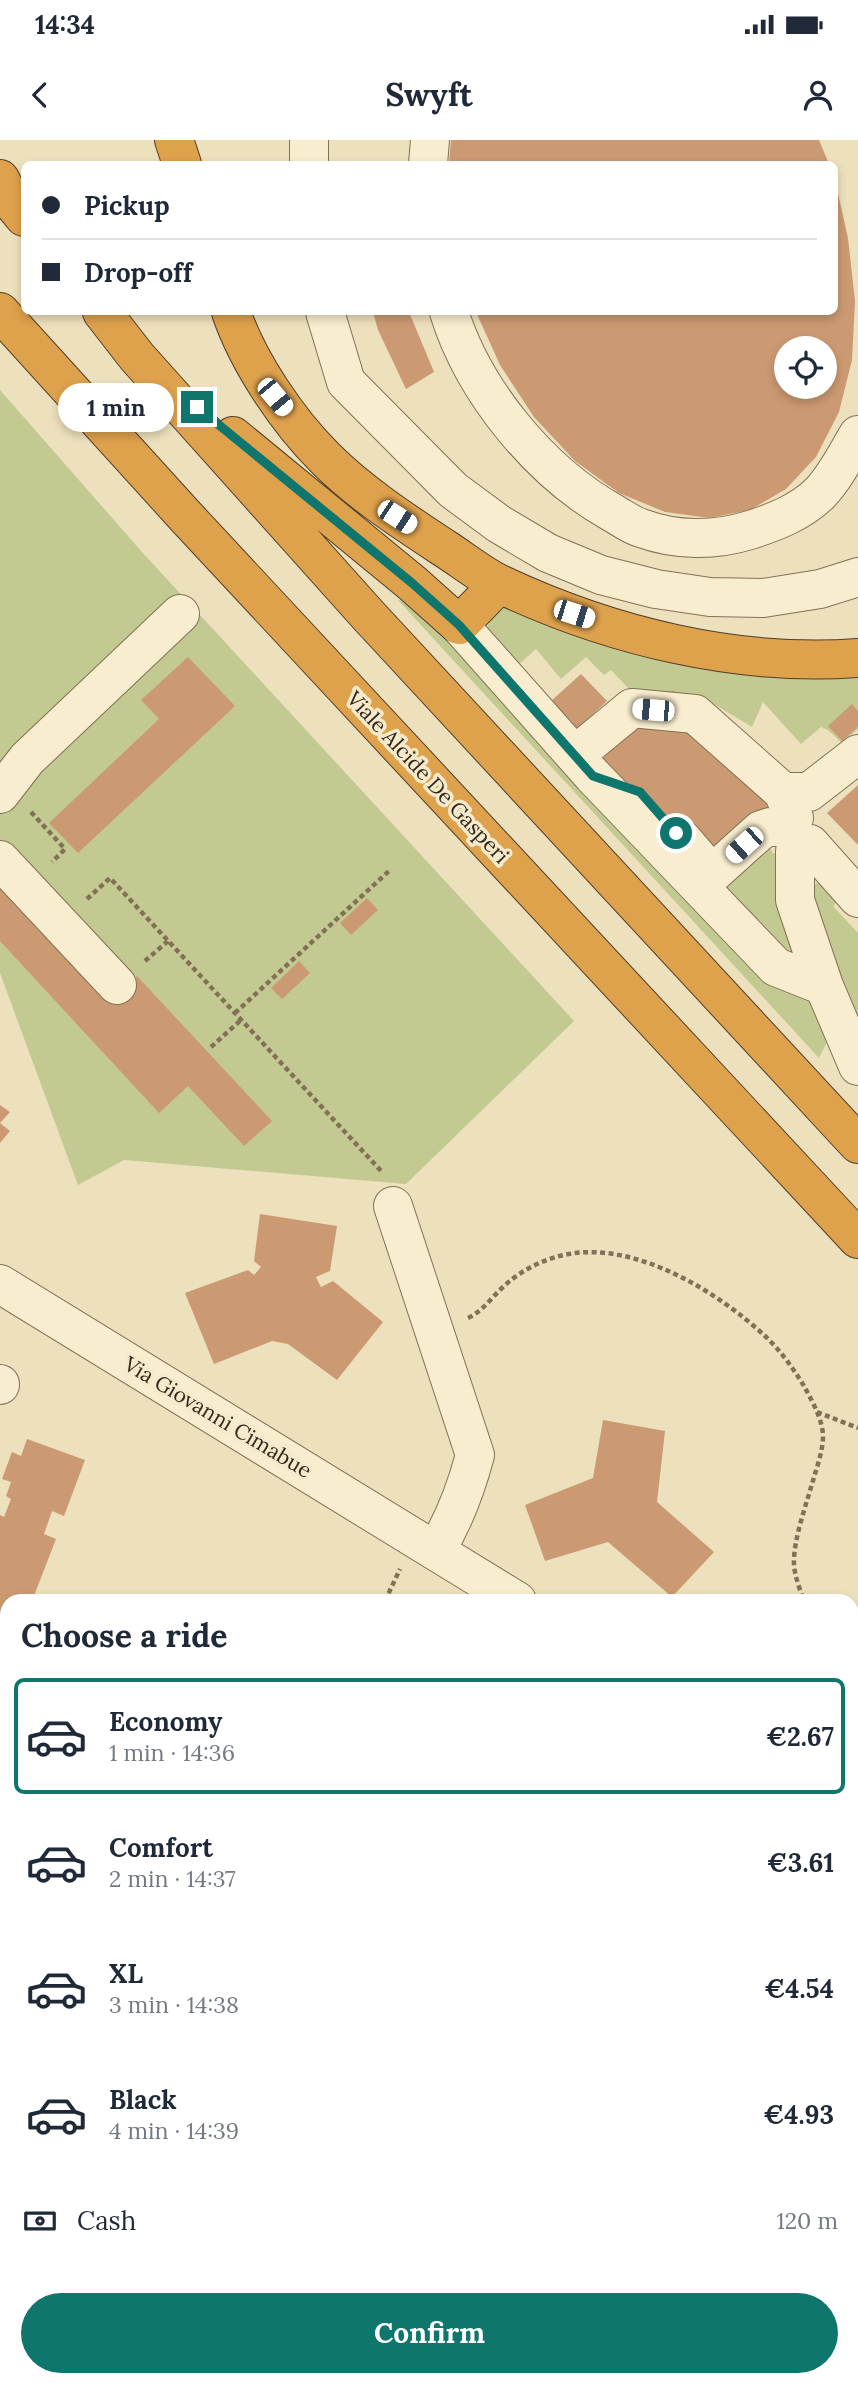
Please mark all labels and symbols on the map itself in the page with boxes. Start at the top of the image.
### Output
car [254,374,297,420]
callout: 1 min [57,383,172,432]
route end [181,391,213,423]
car [374,497,421,537]
car [551,598,598,630]
street label: Viale Alcide De Gasperi [340,684,515,869]
car [632,698,675,722]
route start [660,817,692,849]
car [722,823,767,867]
street label: Via Giovanni Cimabue [118,1350,317,1484]

